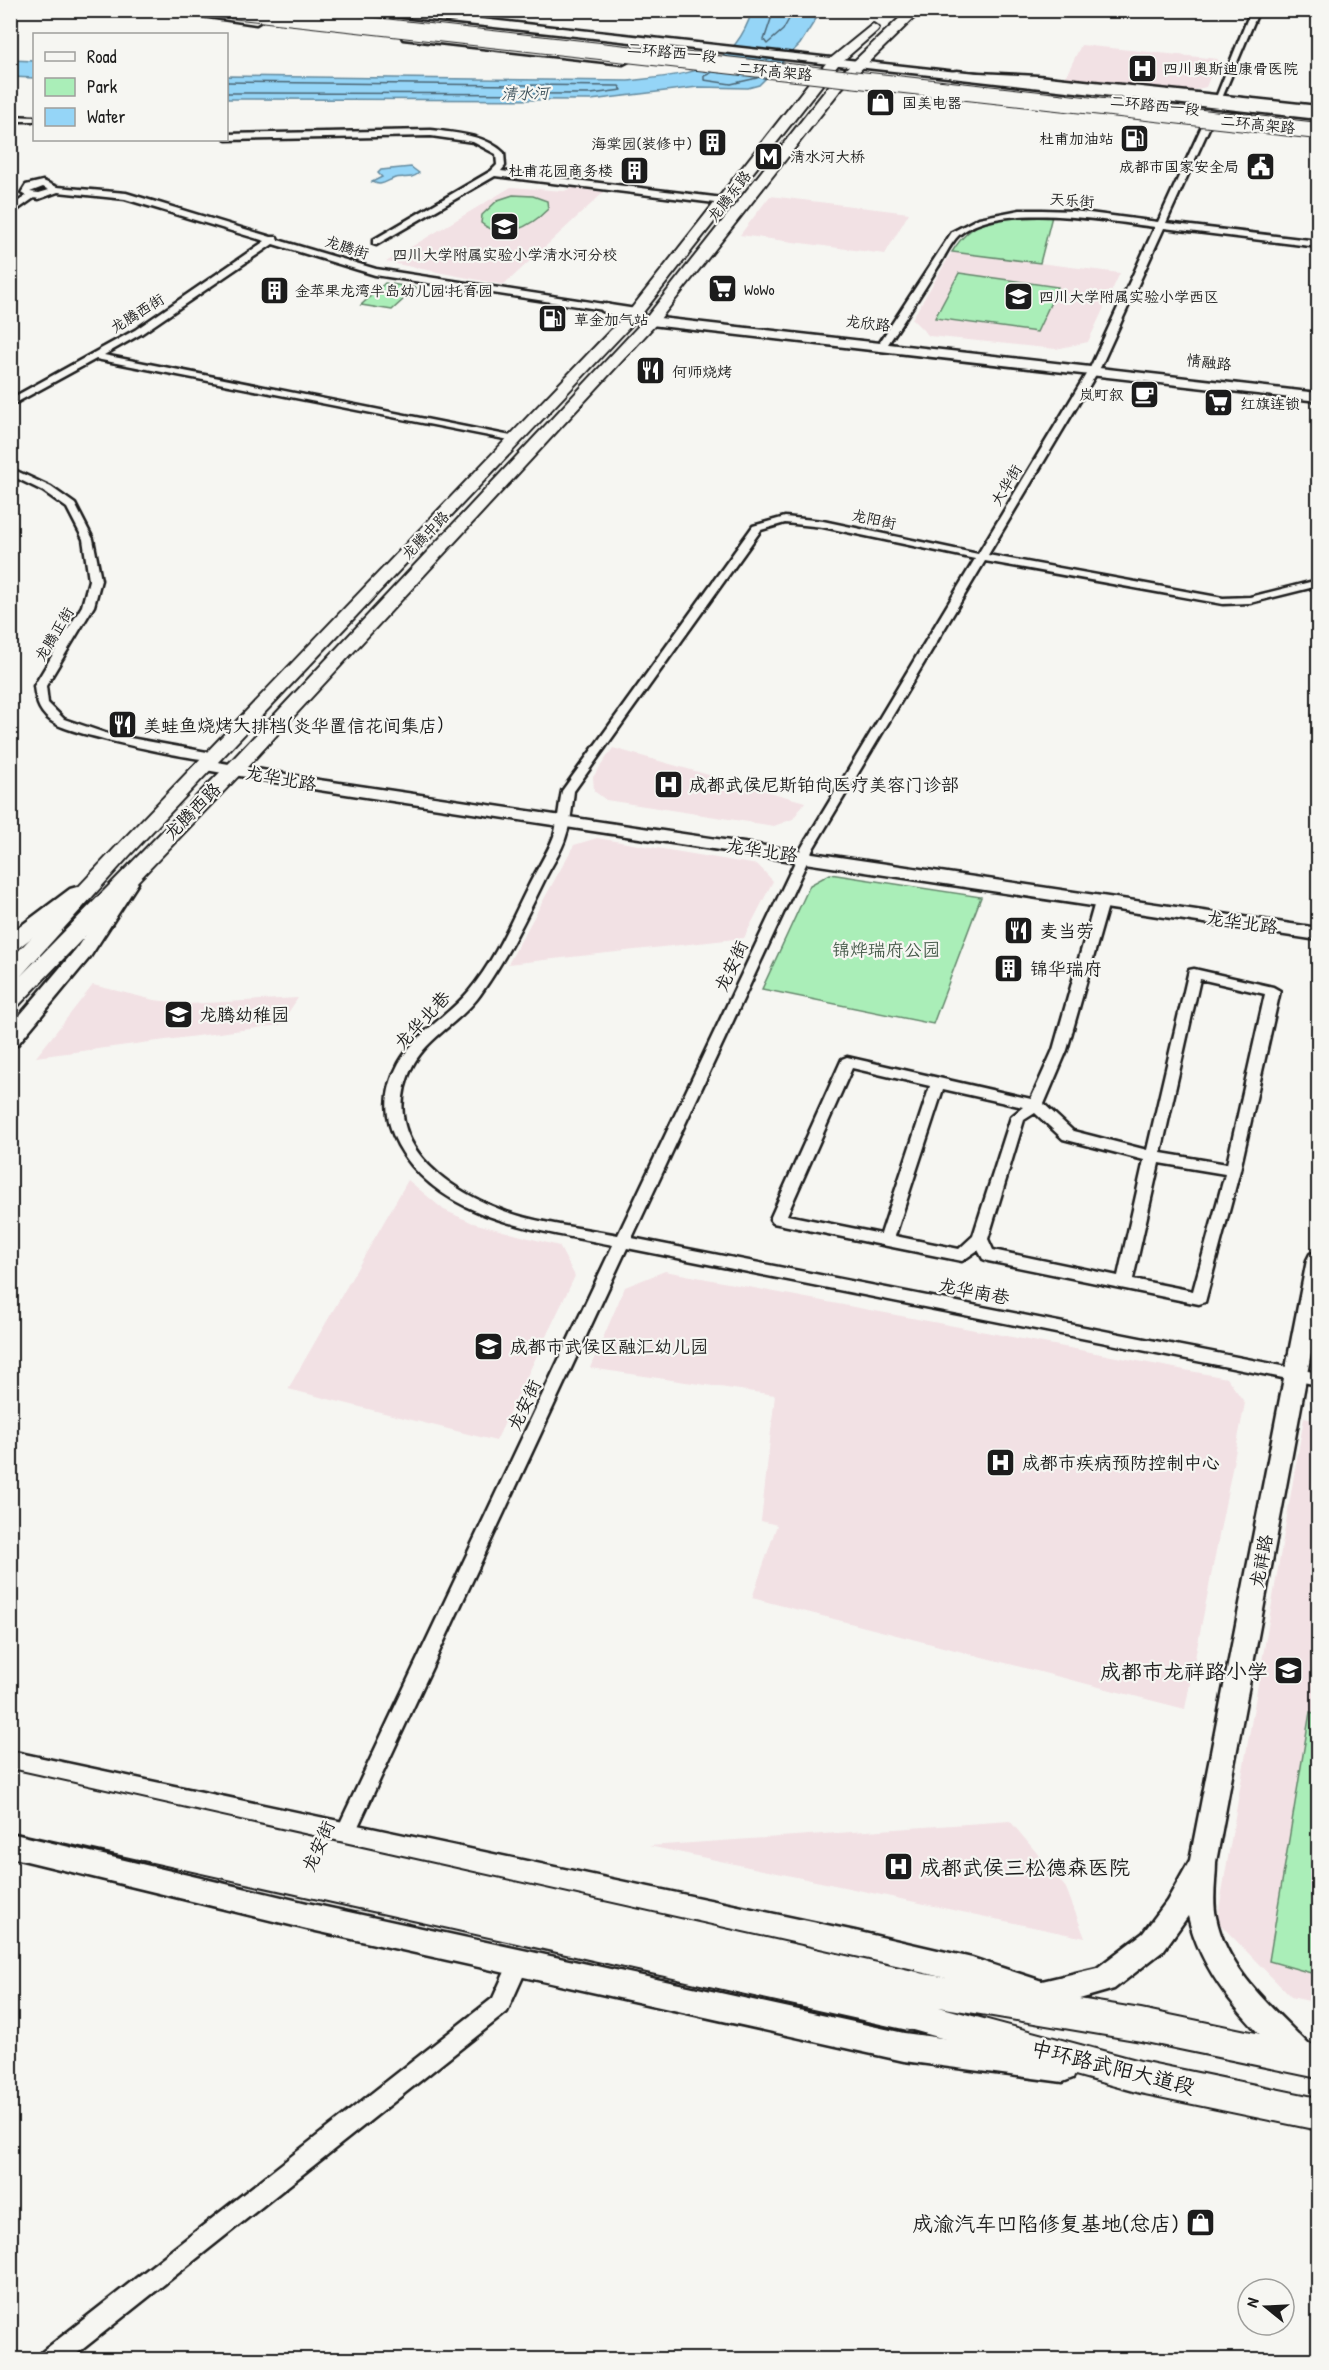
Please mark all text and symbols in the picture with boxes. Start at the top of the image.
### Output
legend [33,33,228,141]
street label: 二环路西一段 [626,37,718,67]
text: Road [87,44,117,69]
hospital icon: 四川奥斯迪康骨医院 [1126,52,1158,84]
street label: 二环高架路 [737,57,813,85]
place label: 四川奥斯迪康骨医院 [1163,58,1298,79]
text: Park [87,74,118,99]
water label: 清水河 [501,82,552,104]
shop icon: 国美电器 [865,86,897,118]
street label: 二环路西一段 [1109,90,1201,120]
place label: 国美电器 [902,92,962,113]
text: Water [87,104,125,129]
street label: 二环高架路 [1220,110,1296,138]
fuel station icon: 杜甫加油站 [1119,122,1151,154]
building icon: 海棠园(装修中) [697,127,729,159]
place label: 杜甫加油站 [1039,128,1114,149]
place label: 海棠园(装修中) [592,133,692,154]
metro station icon: 清水河大桥 [753,140,785,172]
place label: 清水河大桥 [790,146,865,167]
public building icon: 成都市国家安全局 [1244,150,1276,182]
building icon: 杜甫花园商务楼 [618,154,650,186]
place label: 成都市国家安全局 [1119,156,1239,177]
place label: 杜甫花园商务楼 [508,160,613,181]
street label: 龙腾东路 [702,166,756,226]
street label: 天乐街 [1049,188,1095,212]
school or university icon: 四川大学附属实验小学清水河分校 [489,211,521,243]
street label: 龙腾街 [322,230,372,264]
place label: 四川大学附属实验小学清水河分校 [392,244,618,265]
supermarket icon: WoWo [707,273,739,305]
building icon: 金苹果龙湾半岛幼儿园·托育园 [258,274,290,306]
place label: WoWo [744,279,775,300]
place label: 金苹果龙湾半岛幼儿园·托育园 [295,280,493,301]
school or university icon: 四川大学附属实验小学西区 [1002,280,1034,312]
place label: 四川大学附属实验小学西区 [1039,286,1219,307]
street label: 龙腾西街 [106,288,168,338]
fuel station icon: 草金加气站 [537,303,569,335]
place label: 草金加气站 [574,309,649,330]
street label: 龙欣路 [845,310,891,336]
street label: 情融路 [1186,349,1232,375]
restaurant icon: 何师烧烤 [635,355,667,387]
place label: 何师烧烤 [672,361,732,382]
cafe icon: 岚町叙 [1129,378,1161,410]
place label: 岚町叙 [1079,384,1124,405]
supermarket icon: 红旗连锁 [1203,387,1235,419]
place label: 红旗连锁 [1240,393,1300,414]
street label: 大华街 [985,460,1027,510]
street label: 龙阳街 [850,504,898,534]
street label: 龙腾中路 [397,506,453,564]
street label: 龙腾正街 [30,603,78,665]
restaurant icon: 美蛙鱼烧烤大排档(炎华置信花间集店) [106,709,138,741]
place label: 美蛙鱼烧烤大排档(炎华置信花间集店) [143,713,444,738]
street label: 龙华北路 [243,759,319,797]
hospital icon: 成都武侯尼斯铂尚医疗美容门诊部 [652,768,684,800]
place label: 成都武侯尼斯铂尚医疗美容门诊部 [689,772,959,797]
street label: 龙腾西路 [158,777,226,845]
street label: 龙华北路 [725,833,799,867]
street label: 龙华北路 [1205,905,1279,939]
restaurant icon: 麦当劳 [1003,914,1035,946]
place label: 麦当劳 [1040,918,1094,943]
street label: 龙安街 [708,936,754,996]
park label: 锦烨瑞府公园 [832,937,940,962]
building icon: 锦华瑞府 [993,952,1025,984]
place label: 锦华瑞府 [1030,956,1102,981]
street label: 龙华北巷 [388,985,456,1055]
school or university icon: 龙腾幼稚园 [162,998,194,1030]
place label: 龙腾幼稚园 [199,1002,289,1027]
street label: 龙华南巷 [936,1272,1012,1310]
school or university icon: 成都市武侯区融汇幼儿园 [473,1330,505,1362]
place label: 成都市武侯区融汇幼儿园 [510,1334,708,1359]
street label: 龙安街 [501,1375,547,1435]
hospital icon: 成都市疾病预防控制中心 [985,1446,1017,1478]
place label: 成都市疾病预防控制中心 [1022,1450,1220,1475]
street label: 龙祥路 [1244,1532,1278,1590]
school or university icon: 成都市龙祥路小学 [1273,1655,1305,1687]
place label: 成都市龙祥路小学 [1100,1657,1268,1686]
street label: 龙安街 [296,1816,340,1876]
hospital icon: 成都武侯三松德森医院 [883,1851,915,1883]
place label: 成都武侯三松德森医院 [920,1853,1130,1882]
street label: 中环路武阳大道段 [1028,2033,1198,2101]
shop icon: 成渝汽车凹陷修复基地(总店) [1184,2207,1216,2239]
place label: 成渝汽车凹陷修复基地(总店) [912,2209,1179,2238]
north arrow [1236,2277,1296,2337]
text: N [1240,2294,1264,2310]

